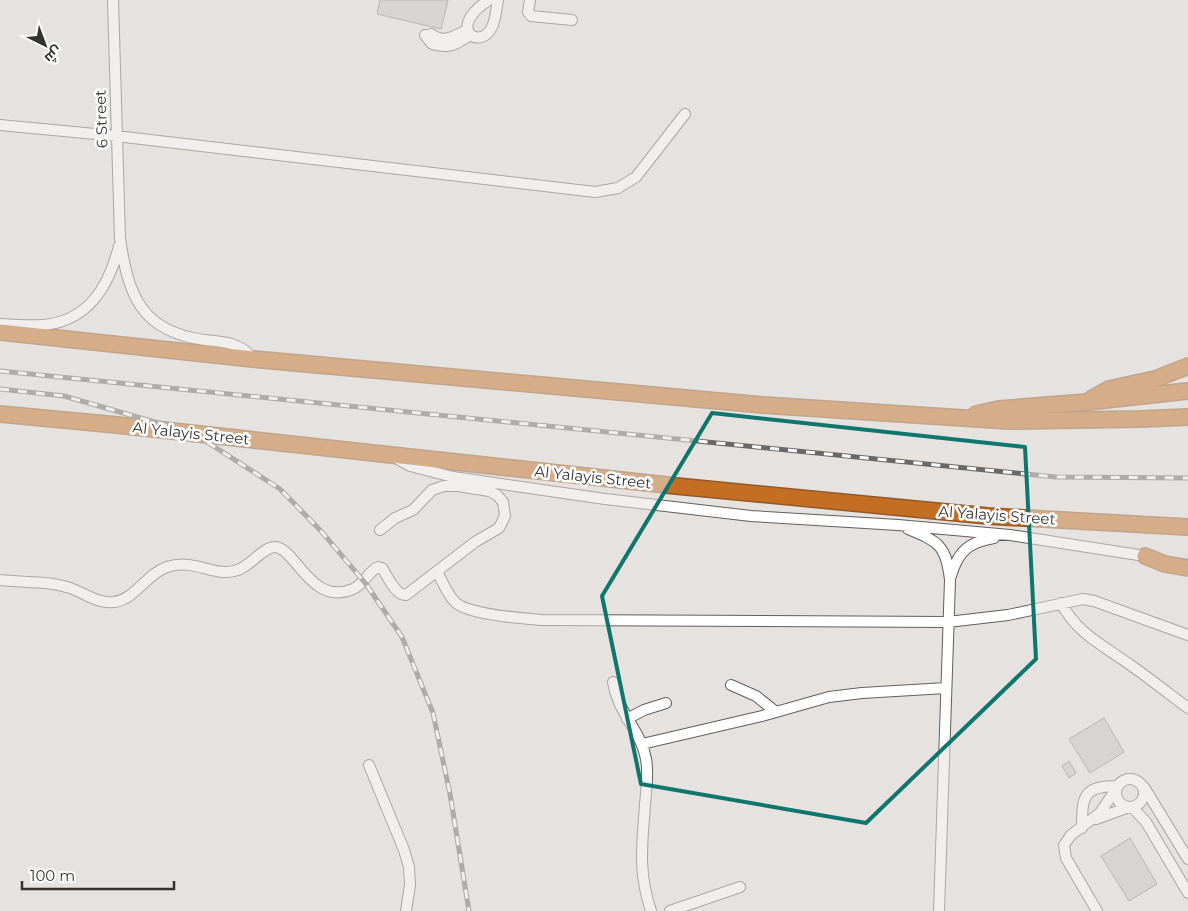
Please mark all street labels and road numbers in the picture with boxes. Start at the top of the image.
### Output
street label: 6 Street [90,89,112,149]
street label: Al Yalayis Street [132,417,250,449]
street label: Al Yalayis Street [534,461,652,493]
street label: Al Yalayis Street [938,501,1056,529]

